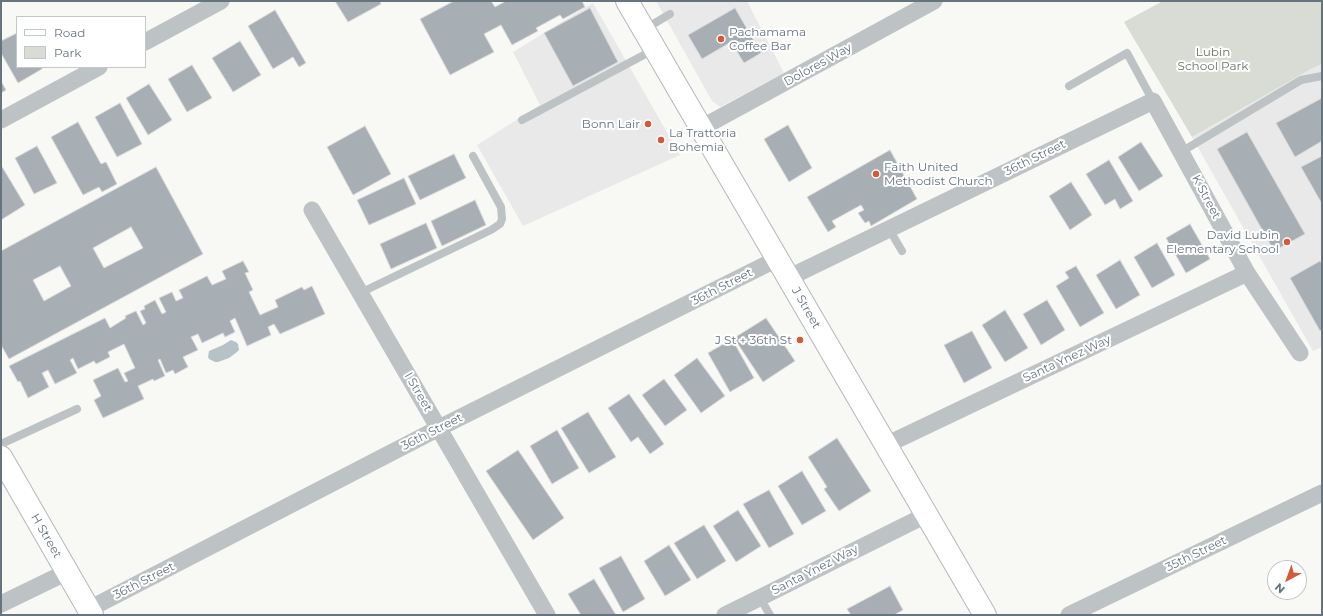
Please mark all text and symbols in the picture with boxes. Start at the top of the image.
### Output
legend [16,16,146,68]
text: Road [54,25,85,40]
place label: Pachamama Coffee Bar [729,25,806,53]
marker: Pachamama Coffee Bar [716,34,726,44]
street label: Dolores Way [782,40,854,90]
text: Park [54,45,81,60]
park label: Lubin School Park [1178,45,1248,73]
place label: Bonn Lair [582,117,640,131]
marker: Bonn Lair [643,119,653,129]
place label: La Trattoria Bohemia [669,126,736,154]
marker: La Trattoria Bohemia [656,135,666,145]
street label: 36th Street [1002,137,1068,179]
place label: Faith United Methodist Church [884,160,993,188]
marker: Faith United Methodist Church [871,169,881,179]
street label: K Street [1188,172,1224,222]
place label: David Lubin Elementary School [1166,228,1279,256]
marker: David Lubin Elementary School [1282,237,1292,247]
street label: 36th Street [689,265,755,309]
street label: J Street [788,285,824,331]
street label: Santa Ynez Way [1021,332,1113,386]
place label: J St + 36th St [715,333,792,347]
marker: J St + 36th St [795,335,805,345]
street label: I Street [401,370,435,414]
street label: 36th Street [399,410,465,454]
street label: H Street [27,511,65,561]
street label: 35th Street [1163,533,1229,575]
street label: Santa Ynez Way [769,542,861,598]
street label: 36th Street [111,559,177,603]
north arrow [1267,560,1307,600]
text: N [1272,580,1288,597]

